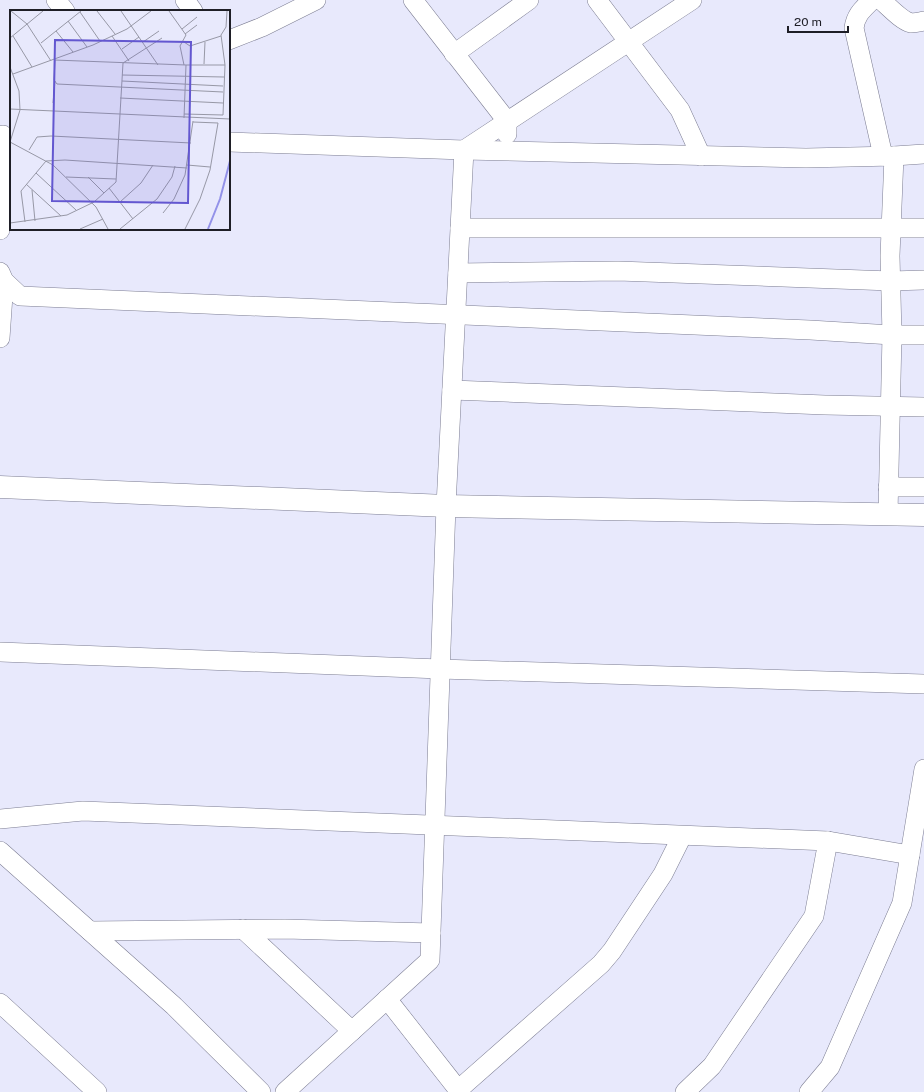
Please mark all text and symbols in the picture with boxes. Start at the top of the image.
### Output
scale bar [788,8,848,34]
inset map [10,10,230,230]
text: 20 m [794,15,822,29]

